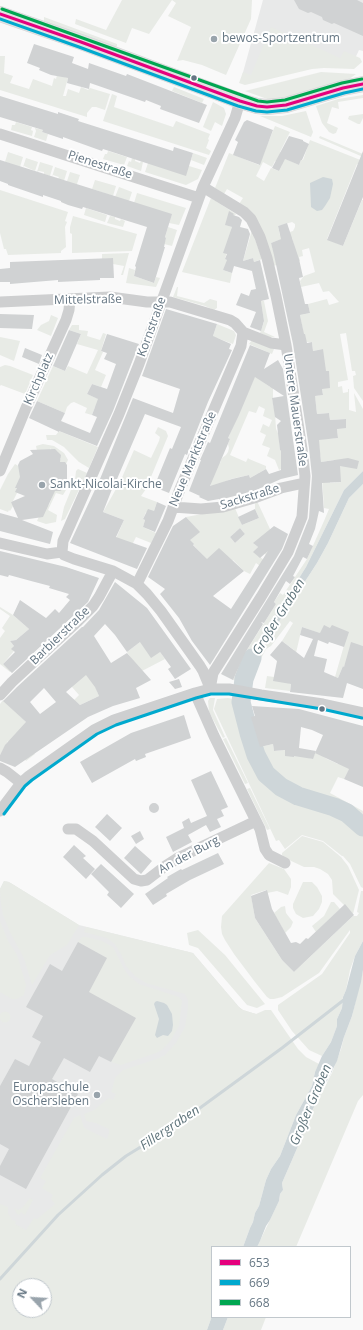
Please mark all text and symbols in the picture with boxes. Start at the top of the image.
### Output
place label: bewos-Sportzentrum [222,32,340,46]
marker: bewos-Sportzentrum [209,34,219,44]
unlabelled marker [189,73,199,83]
street label: Pienestraße [66,148,134,182]
street label: Mittelstraße [54,292,122,308]
street label: Kornstraße [135,295,169,359]
street label: Kirchplatz [21,351,57,407]
street label: Untere Mauerstraße [280,352,310,468]
street label: Neue Marktstraße [167,409,219,509]
place label: Sankt-Nicolai-Kirche [50,478,162,492]
marker: Sankt-Nicolai-Kirche [37,480,47,490]
street label: Sackstraße [219,481,281,513]
water label: Großer Graben [249,576,309,658]
street label: Barbierstraße [27,604,93,668]
unlabelled marker [317,704,327,714]
street label: An der Burg [156,833,222,877]
water label: Großer Graben [287,1062,335,1148]
place label: Europaschule Oschersleben [12,1081,89,1109]
marker: Europaschule Oschersleben [92,1090,102,1100]
water label: Fillergraben [137,1102,203,1154]
legend [211,1246,351,1318]
text: 653 [249,1254,270,1271]
text: 669 [249,1274,270,1291]
north arrow [12,1278,52,1318]
text: N [13,1286,30,1300]
text: 668 [249,1294,270,1311]

